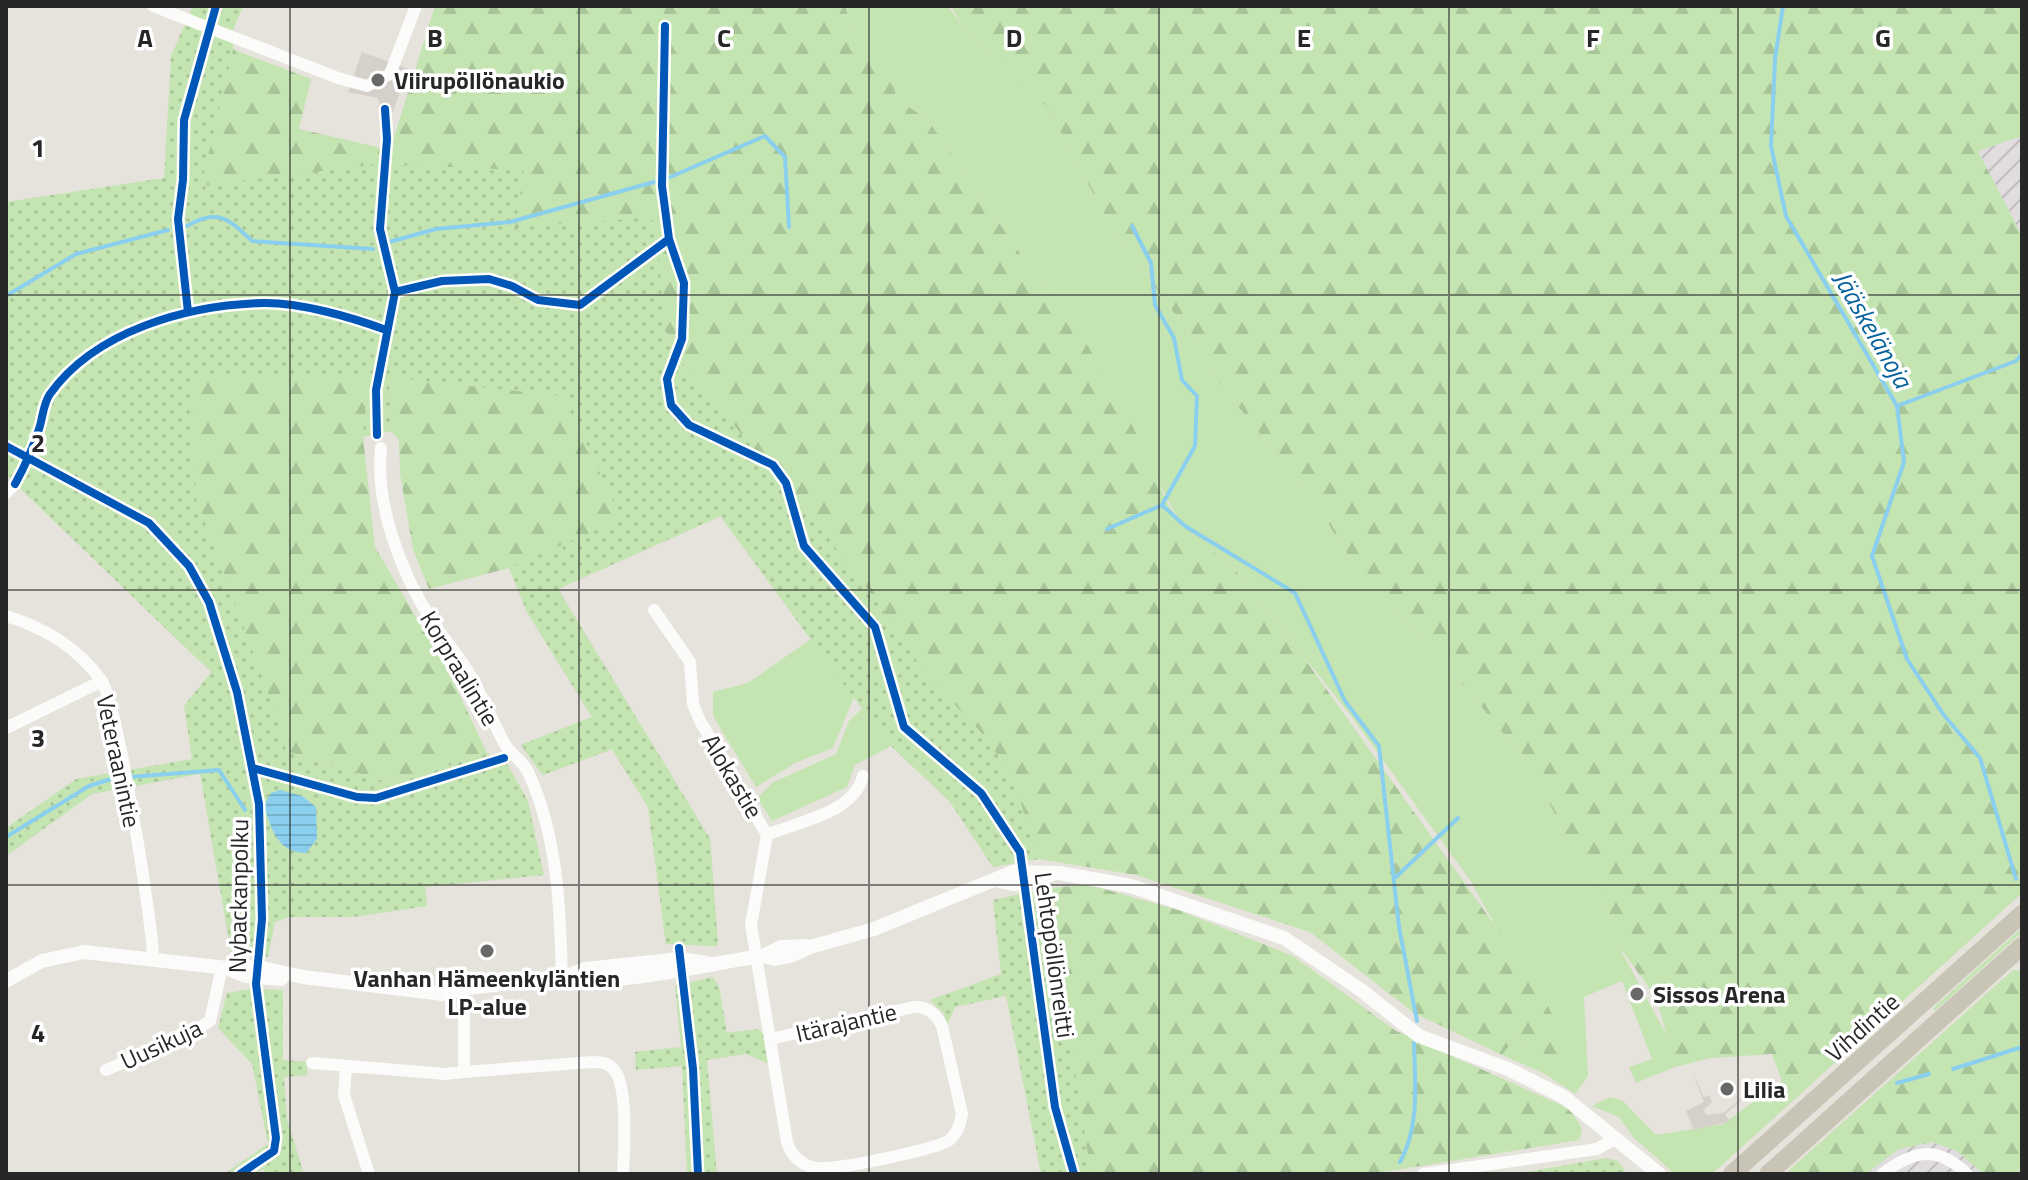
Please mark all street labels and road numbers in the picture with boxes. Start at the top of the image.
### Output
street label: Korpraalintie [411,604,509,732]
street label: Veteraanintie [87,691,151,831]
street label: Alokastie [694,727,772,825]
street label: Nybackanpolku [219,819,257,973]
street label: Lehtopöllönreitti [1026,870,1084,1040]
street label: Vihdintie [1817,984,1907,1070]
street label: Itärajantie [792,993,900,1051]
street label: Uusikuja [114,1010,208,1078]

